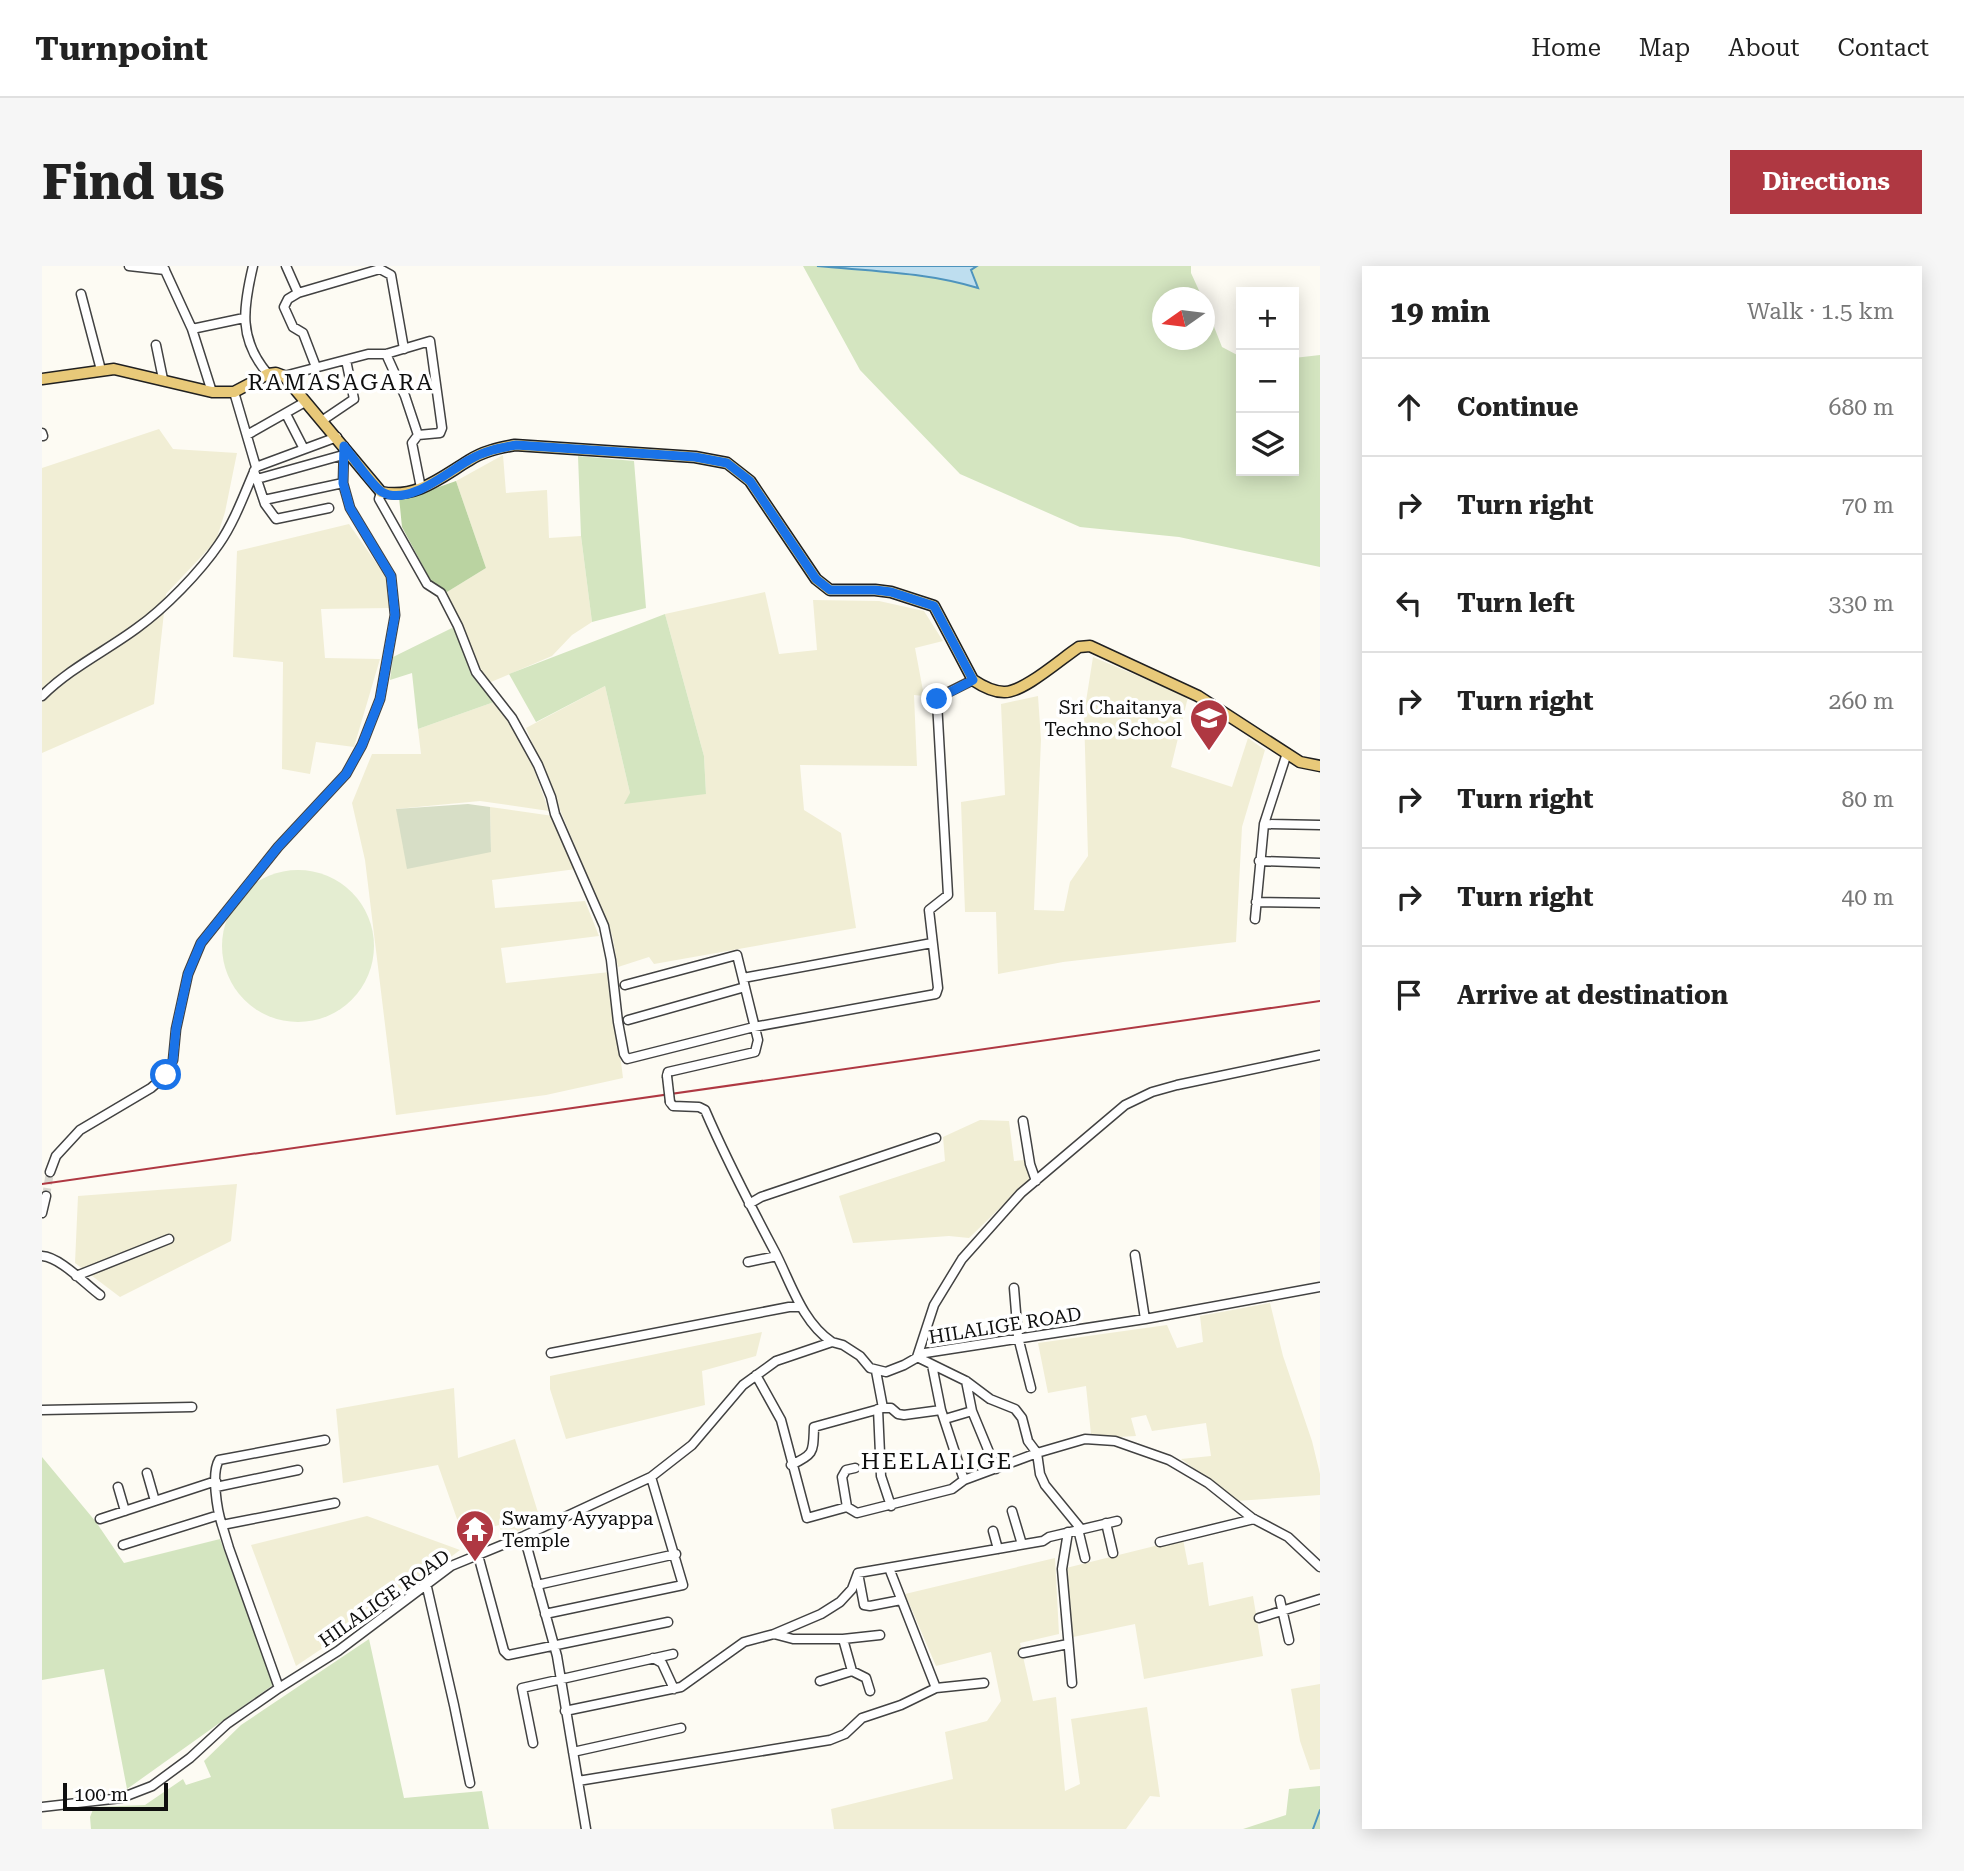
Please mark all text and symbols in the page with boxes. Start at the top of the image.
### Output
text: Turnpoint [35,29,208,68]
text: Home [1531,34,1601,62]
text: Map [1639,34,1690,62]
text: About [1728,34,1799,62]
text: Contact [1837,34,1929,62]
button: Directions [1730,150,1922,214]
text: Find us [42,154,225,211]
north arrow [1152,287,1215,350]
map controls [1236,287,1299,476]
button: + [1236,287,1299,350]
text: 19 min [1390,294,1490,329]
text: Walk · 1.5 km [1747,298,1894,325]
button: − [1236,350,1299,413]
district label: RAMASAGARA [248,369,434,396]
icon: ahead [1390,388,1428,426]
text: Continue [1457,392,1579,422]
text: 680 m [1829,394,1894,421]
button: layers [1236,413,1299,476]
icon: right [1390,486,1428,524]
text: Turn right [1457,490,1593,520]
text: 70 m [1841,492,1894,519]
icon: left [1390,584,1428,622]
text: Turn left [1457,588,1575,618]
text: 330 m [1829,590,1894,617]
icon: right [1390,682,1428,720]
route end [921,683,952,714]
text: Turn right [1457,686,1593,716]
text: 260 m [1829,688,1894,715]
place label: Sri Chaitanya Techno School [1044,696,1183,741]
school or university icon: Sri Chaitanya Techno School [1188,697,1230,752]
icon: right [1390,780,1428,818]
text: Turn right [1457,784,1593,814]
text: 80 m [1841,786,1894,813]
icon: right [1390,878,1428,916]
text: Turn right [1457,882,1593,912]
text: 40 m [1841,884,1894,911]
icon: arrive [1390,976,1428,1014]
text: Arrive at destination [1457,980,1728,1010]
route start [150,1059,181,1090]
street label: HILALIGE ROAD [927,1302,1083,1349]
district label: HEELALIGE [861,1448,1013,1475]
place label: Swamy Ayyappa Temple [502,1507,654,1552]
temple icon: Swamy Ayyappa Temple [454,1508,496,1563]
street label: HILALIGE ROAD [314,1545,454,1652]
scale bar [63,1780,168,1812]
text: 100 m [74,1783,128,1806]

